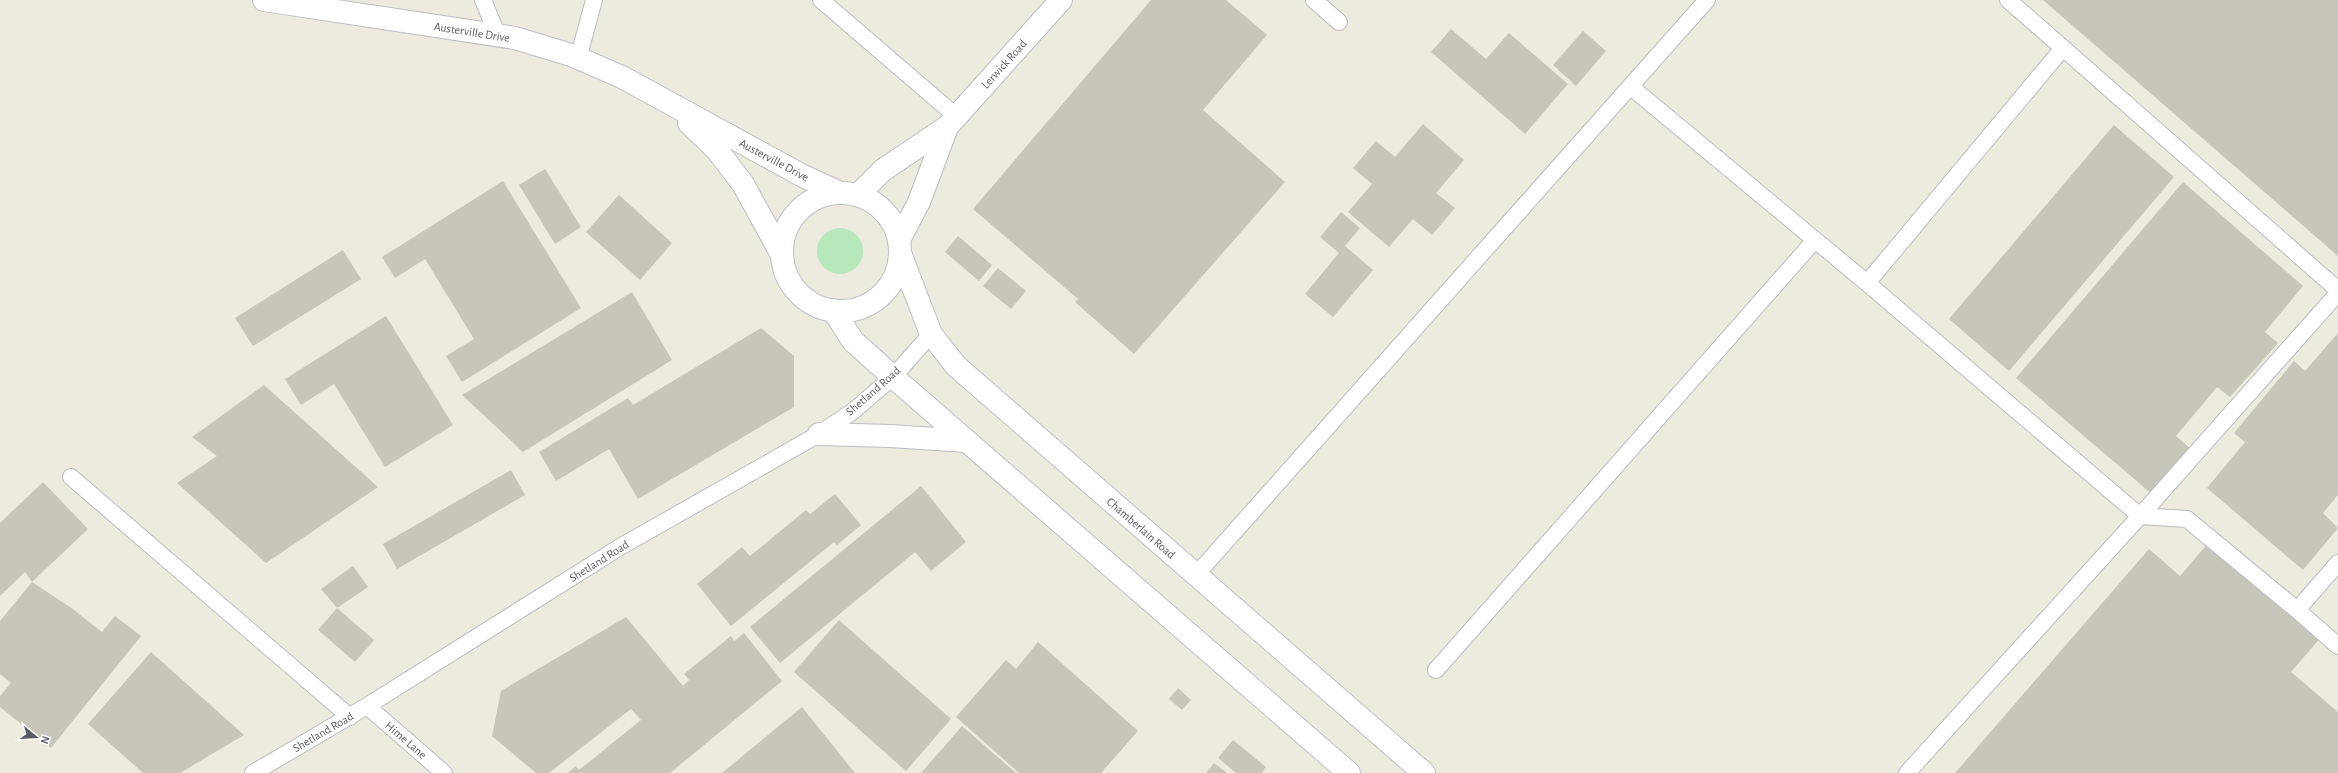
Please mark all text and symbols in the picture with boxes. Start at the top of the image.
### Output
street label: Austerville Drive [433,20,511,44]
street label: Lerwick Road [979,37,1029,91]
street label: Austerville Drive [737,137,811,183]
street label: Shetland Road [843,364,903,418]
street label: Chamberlain Road [1104,495,1178,561]
street label: Shetland Road [567,538,631,584]
street label: Shetland Road [291,710,355,754]
north arrow [16,717,56,757]
street label: Hime Lane [383,719,429,761]
text: N [39,735,51,745]

